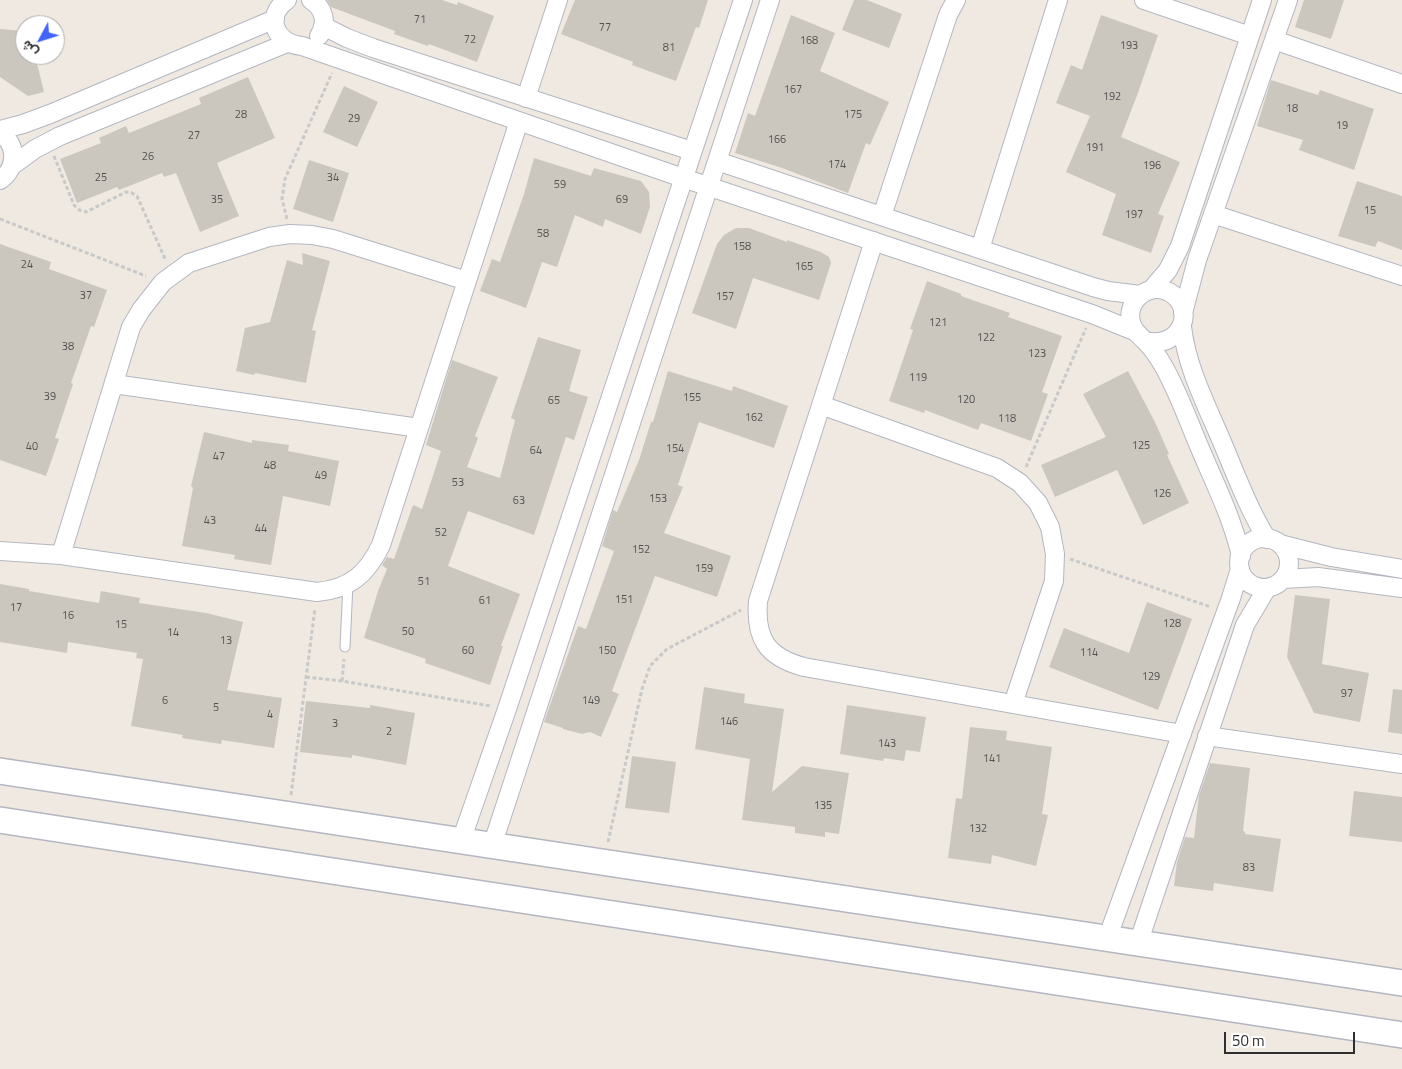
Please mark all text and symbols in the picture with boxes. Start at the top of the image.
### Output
house number: 71 [414,13,426,27]
north arrow [15,15,65,65]
house number: 77 [599,21,611,35]
house number: 72 [464,33,476,47]
house number: 168 [800,34,818,48]
text: ش [15,36,42,63]
house number: 193 [1120,39,1138,53]
house number: 81 [663,41,675,55]
house number: 167 [784,83,802,97]
house number: 192 [1103,90,1121,104]
house number: 18 [1286,102,1298,116]
house number: 28 [235,108,247,122]
house number: 175 [844,108,862,122]
house number: 29 [348,112,360,126]
house number: 19 [1336,119,1348,133]
house number: 27 [188,129,200,143]
house number: 166 [768,133,786,147]
house number: 191 [1086,141,1104,155]
house number: 26 [142,150,154,164]
house number: 174 [828,158,846,172]
house number: 196 [1143,159,1161,173]
house number: 25 [95,171,107,185]
house number: 34 [327,171,339,185]
house number: 59 [554,178,566,192]
house number: 35 [211,193,223,207]
house number: 69 [616,193,628,207]
house number: 15 [1364,204,1376,218]
house number: 197 [1125,208,1143,222]
house number: 58 [537,227,549,241]
house number: 158 [733,240,751,254]
house number: 24 [21,258,33,272]
house number: 165 [795,260,813,274]
house number: 37 [80,289,92,303]
house number: 157 [716,290,734,304]
house number: 121 [929,316,947,330]
house number: 122 [977,331,995,345]
house number: 38 [62,340,74,354]
house number: 123 [1028,347,1046,361]
house number: 119 [909,371,927,385]
house number: 39 [44,390,56,404]
house number: 155 [683,391,701,405]
house number: 120 [957,393,975,407]
house number: 65 [548,394,560,408]
house number: 162 [745,411,763,425]
house number: 118 [998,412,1016,426]
house number: 125 [1132,439,1150,453]
house number: 40 [26,440,38,454]
house number: 154 [666,442,684,456]
house number: 64 [530,444,542,458]
house number: 47 [213,450,225,464]
house number: 48 [264,459,276,473]
house number: 49 [315,469,327,483]
house number: 53 [452,476,464,490]
house number: 126 [1153,487,1171,501]
house number: 153 [649,492,667,506]
house number: 63 [513,494,525,508]
house number: 43 [204,514,216,528]
house number: 44 [255,522,267,536]
house number: 52 [435,526,447,540]
house number: 152 [632,543,650,557]
house number: 159 [695,562,713,576]
house number: 51 [418,575,430,589]
house number: 151 [615,593,633,607]
house number: 61 [479,594,491,608]
house number: 17 [10,601,22,615]
house number: 16 [62,609,74,623]
house number: 128 [1163,617,1181,631]
house number: 15 [115,618,127,632]
house number: 50 [402,625,414,639]
house number: 14 [167,626,179,640]
house number: 13 [220,634,232,648]
house number: 60 [462,644,474,658]
house number: 150 [598,644,616,658]
house number: 114 [1080,646,1098,660]
house number: 129 [1142,670,1160,684]
house number: 97 [1341,687,1353,701]
house number: 6 [162,694,168,708]
house number: 149 [582,694,600,708]
house number: 5 [213,701,219,715]
house number: 4 [267,708,273,722]
house number: 146 [720,715,738,729]
house number: 3 [332,717,338,731]
house number: 2 [386,725,392,739]
house number: 143 [878,737,896,751]
house number: 141 [983,752,1001,766]
house number: 135 [814,799,832,813]
house number: 132 [969,822,987,836]
house number: 83 [1243,861,1255,875]
scale bar [1227,1022,1358,1054]
text: 50 m [1232,1029,1265,1052]

